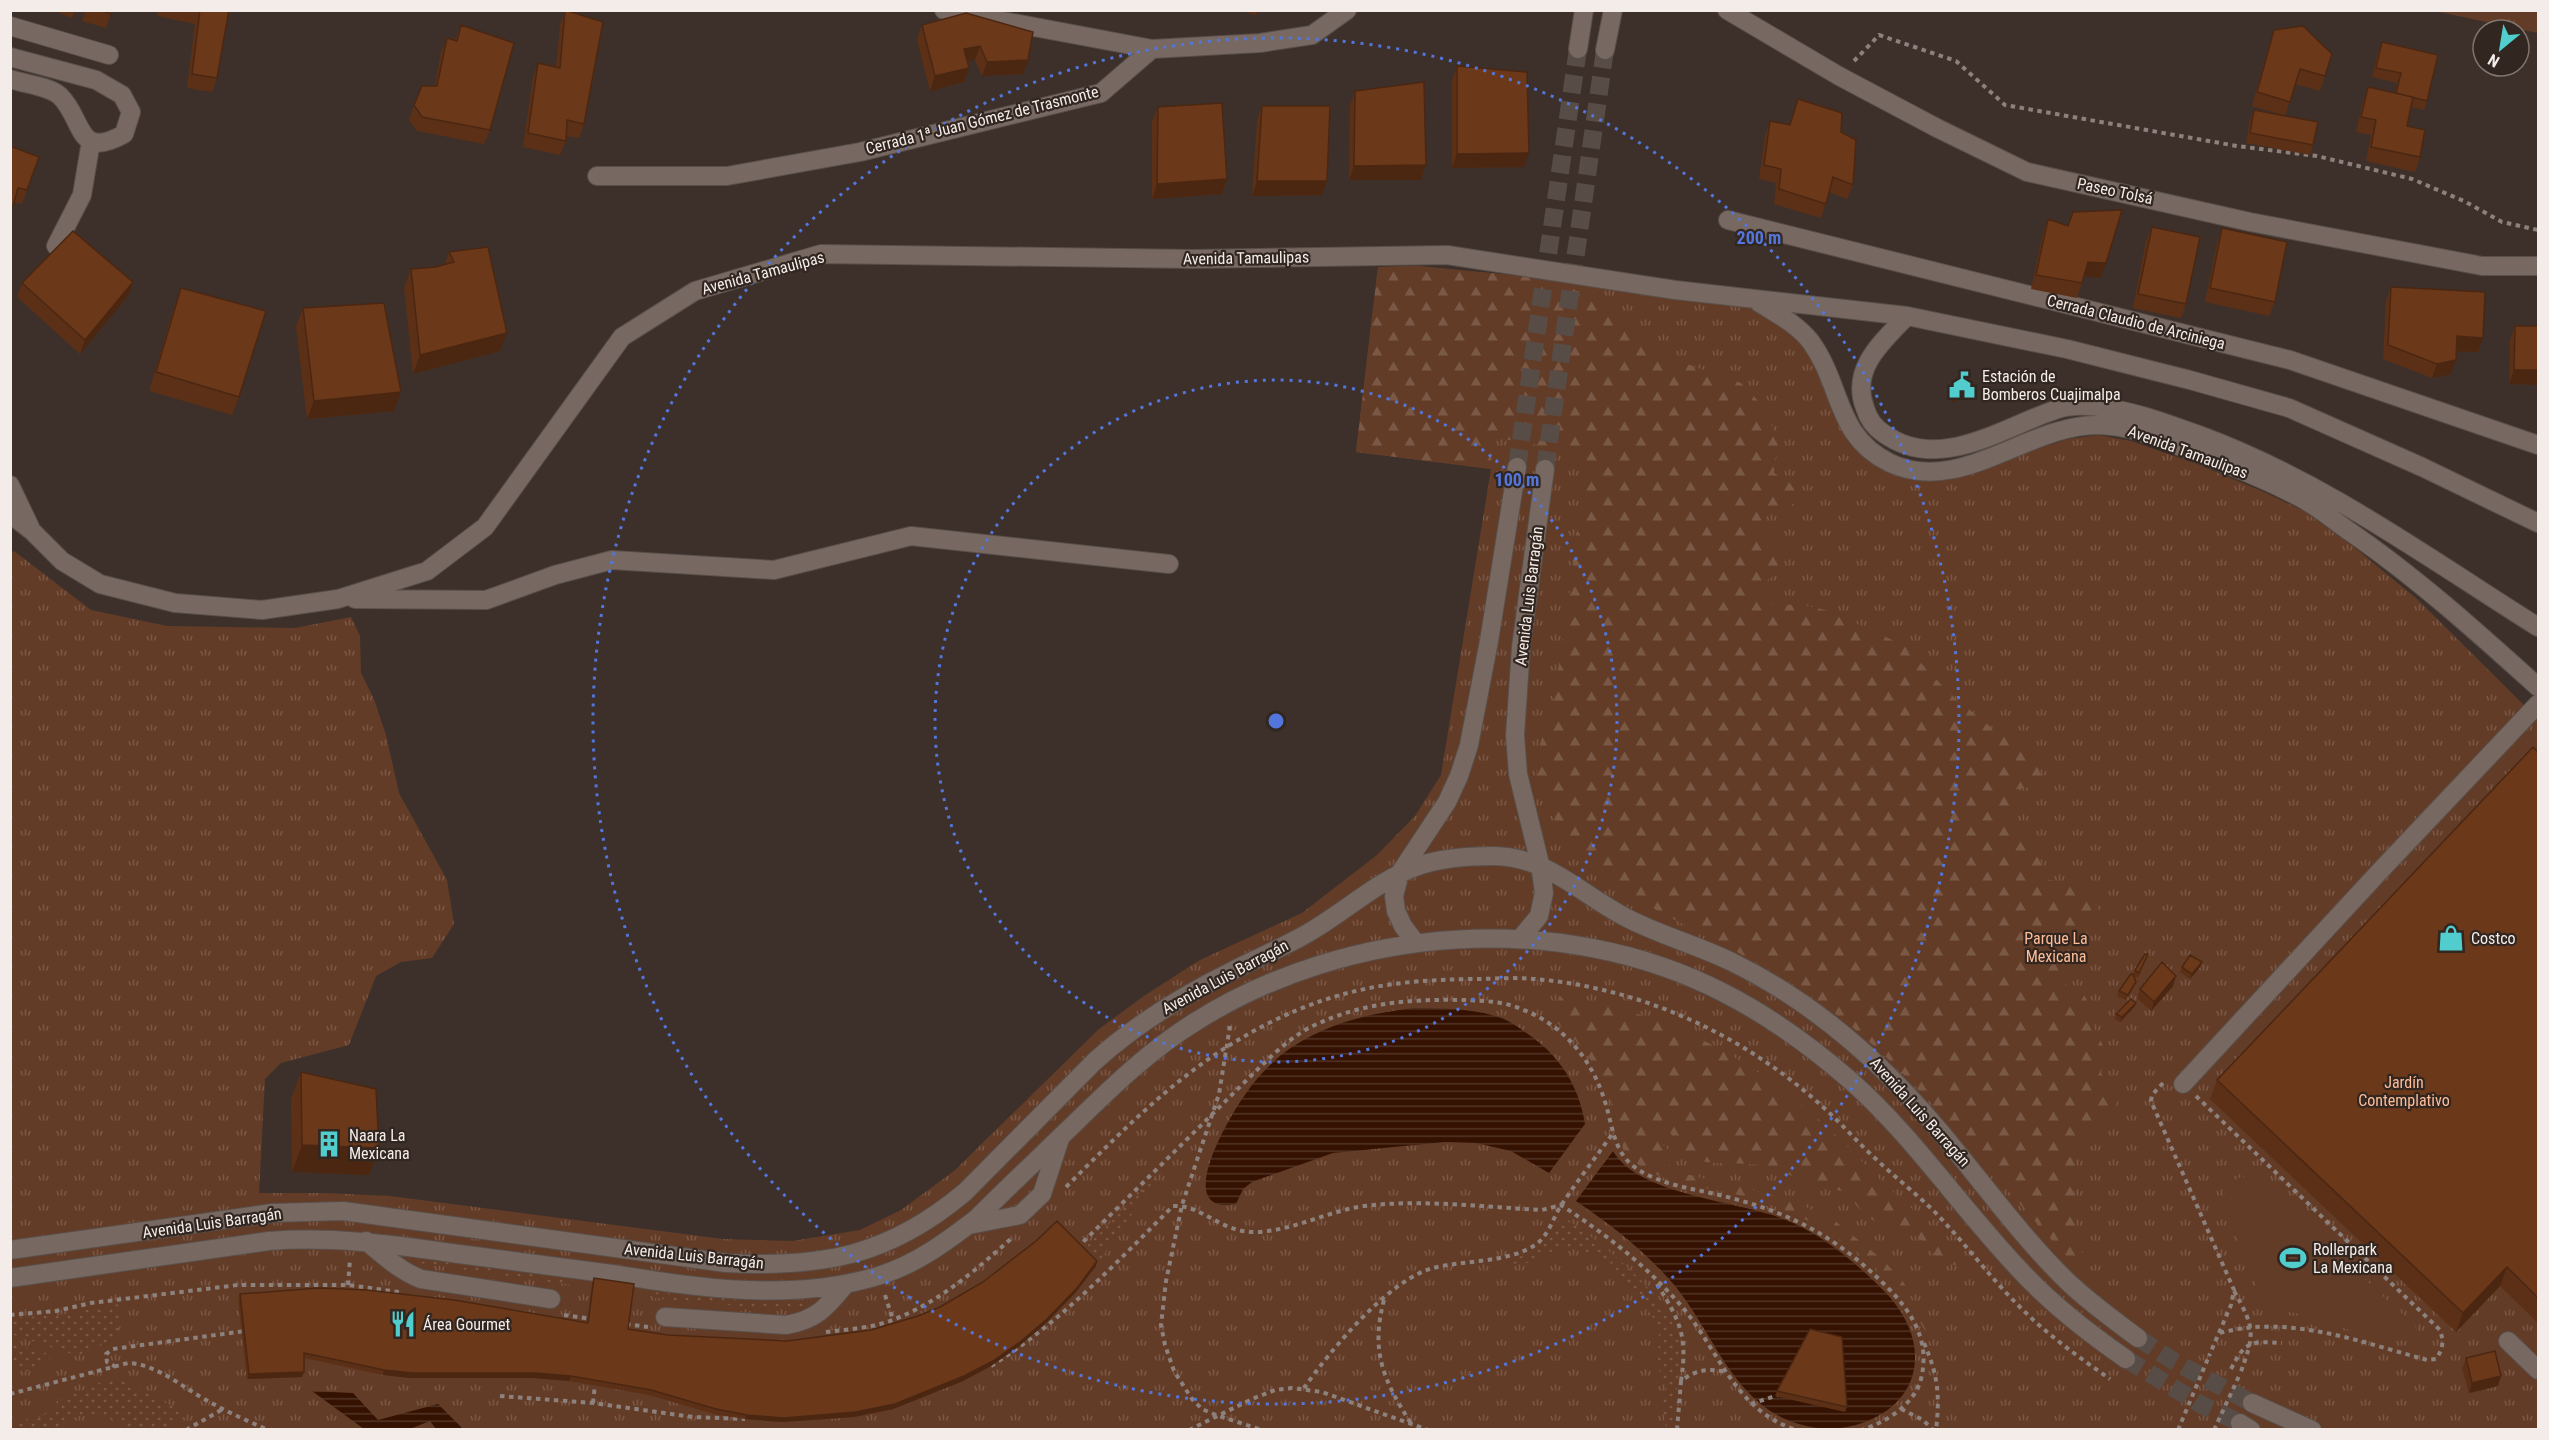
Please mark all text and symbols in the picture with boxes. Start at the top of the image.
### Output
north arrow [2471,18,2531,78]
text: N [2485,50,2503,71]
street label: Cerrada 1ª Juan Gómez de Trasmonte [864,82,1100,158]
street label: Paseo Tolsá [2075,174,2155,208]
text: 200 m [1737,227,1781,248]
street label: Avenida Tamaulipas [700,247,826,299]
street label: Avenida Tamaulipas [1183,247,1309,269]
street label: Cerrada Claudio de Arciniega [2045,291,2227,353]
place label: Estación de Bomberos Cuajimalpa [1982,367,2121,404]
public building icon: Estación de Bomberos Cuajimalpa [1947,370,1977,400]
street label: Avenida Tamaulipas [2125,421,2251,483]
text: 100 m [1495,469,1539,490]
street label: Avenida Luis Barragán [1511,525,1547,667]
centre of rings [1266,711,1286,731]
shop icon: Costco [2436,923,2466,953]
park label: Parque La Mexicana [2024,929,2088,966]
place label: Costco [2471,929,2516,948]
street label: Avenida Luis Barragán [1159,936,1291,1018]
street label: Avenida Luis Barragán [1866,1054,1974,1170]
park label: Jardín Contemplativo [2358,1073,2450,1110]
place label: Naara La Mexicana [349,1126,410,1163]
building icon: Naara La Mexicana [314,1129,344,1159]
street label: Avenida Luis Barragán [141,1204,283,1242]
street label: Avenida Luis Barragán [623,1239,765,1273]
place label: Rollerpark La Mexicana [2313,1240,2393,1277]
sports icon: Rollerpark La Mexicana [2278,1243,2308,1273]
restaurant icon: Área Gourmet [388,1309,418,1339]
place label: Área Gourmet [423,1315,510,1334]

